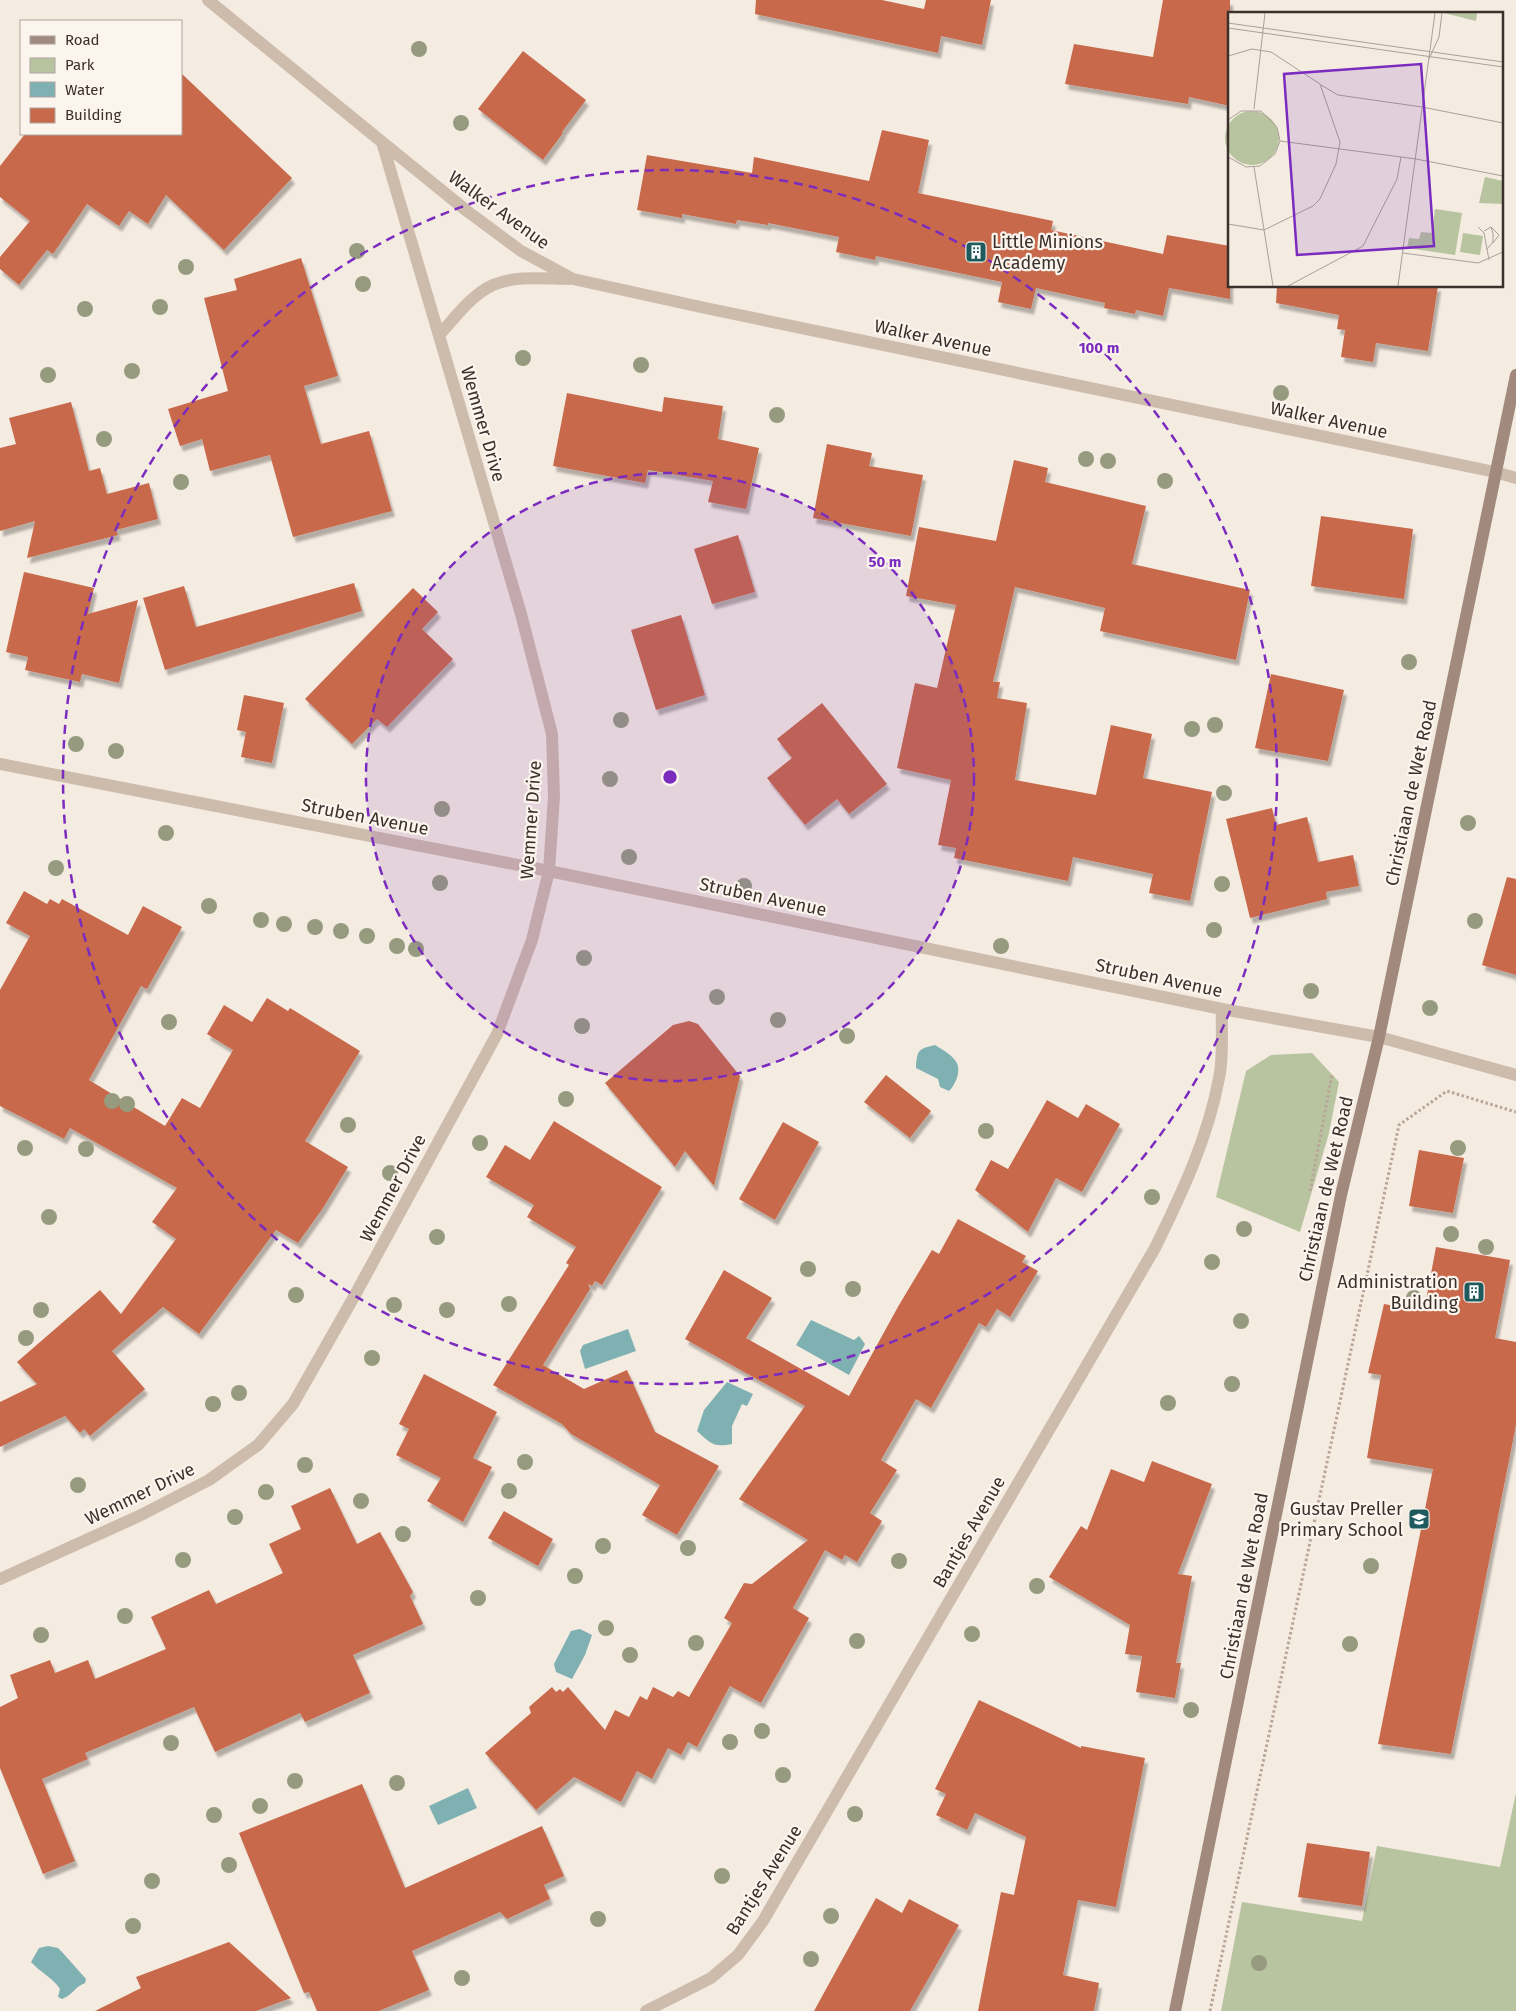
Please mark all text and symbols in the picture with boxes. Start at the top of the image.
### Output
inset map [1228,12,1504,288]
legend [20,20,182,135]
text: Road [65,31,100,49]
text: Park [65,56,95,74]
text: Water [65,81,104,99]
text: Building [65,106,121,124]
street label: Walker Avenue [444,166,554,254]
place label: Little Minions Academy [992,231,1103,274]
building icon: Little Minions Academy [964,240,988,264]
street label: Walker Avenue [872,315,994,361]
text: 100 m [1079,339,1119,357]
street label: Wemmer Drive [456,364,510,484]
street label: Walker Avenue [1268,397,1390,443]
text: 50 m [868,553,902,571]
street label: Christiaan de Wet Road [1381,698,1441,888]
street label: Wemmer Drive [516,760,546,880]
centre of rings [661,768,679,786]
street label: Struben Avenue [299,794,431,840]
street label: Struben Avenue [697,873,829,921]
street label: Struben Avenue [1093,954,1225,1002]
street label: Christiaan de Wet Road [1294,1094,1358,1284]
street label: Wemmer Drive [355,1130,431,1246]
place label: Administration Building [1337,1271,1459,1314]
building icon: Administration Building [1462,1280,1486,1304]
street label: Wemmer Drive [82,1458,198,1530]
street label: Bantjes Avenue [928,1472,1010,1592]
street label: Christiaan de Wet Road [1215,1491,1273,1681]
place label: Gustav Preller Primary School [1280,1498,1403,1541]
school or university icon: Gustav Preller Primary School [1407,1507,1431,1531]
street label: Bantjes Avenue [721,1821,807,1939]

